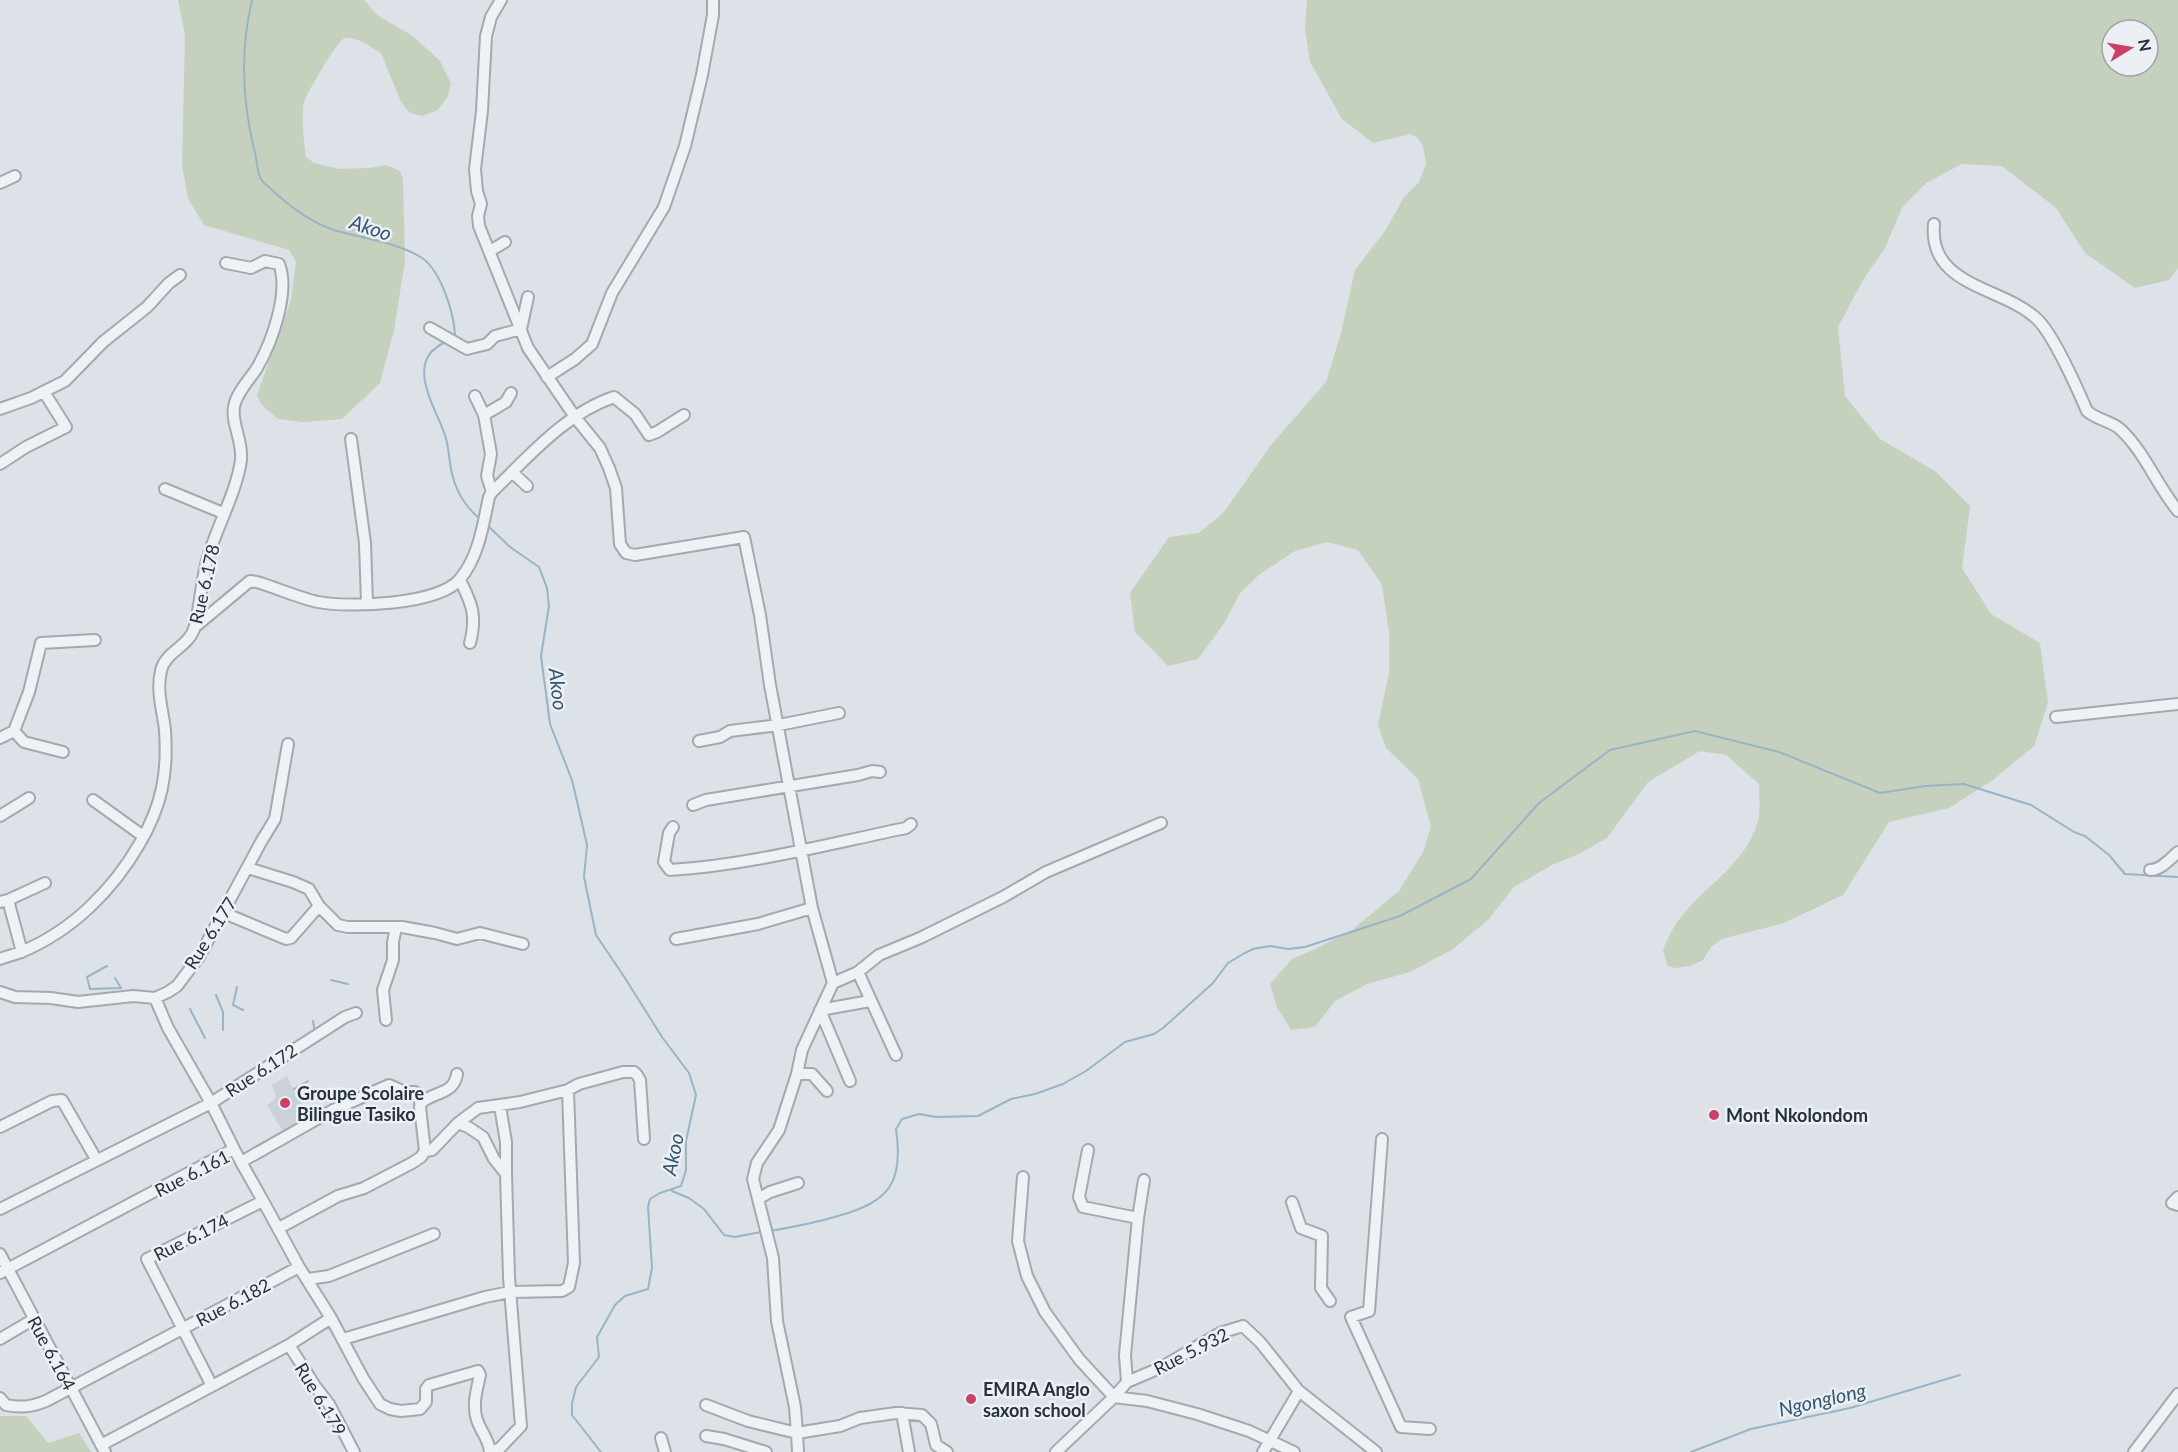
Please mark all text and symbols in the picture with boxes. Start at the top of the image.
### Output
north arrow [2100,18,2160,78]
text: N [2135,37,2156,53]
water label: Akoo [346,209,395,245]
street label: Rue 6.178 [184,542,224,626]
water label: Akoo [544,666,573,711]
street label: Rue 6.177 [179,893,241,973]
street label: Rue 6.172 [221,1039,301,1101]
place label: Groupe Scolaire Bilingue Tasiko [297,1082,424,1125]
marker: Groupe Scolaire Bilingue Tasiko [278,1096,292,1110]
place label: Mont Nkolondom [1726,1104,1868,1126]
marker: Mont Nkolondom [1707,1108,1721,1122]
water label: Akoo [656,1131,688,1178]
street label: Rue 6.161 [151,1145,233,1201]
street label: Rue 6.174 [150,1209,232,1265]
street label: Rue 6.182 [192,1273,274,1331]
street label: Rue 6.164 [23,1312,81,1394]
street label: Rue 5.932 [1150,1323,1232,1379]
street label: Rue 6.179 [291,1359,351,1439]
water label: Ngonglong [1776,1377,1868,1421]
place label: EMIRA Anglo saxon school [983,1378,1090,1421]
marker: EMIRA Anglo saxon school [964,1392,978,1406]

